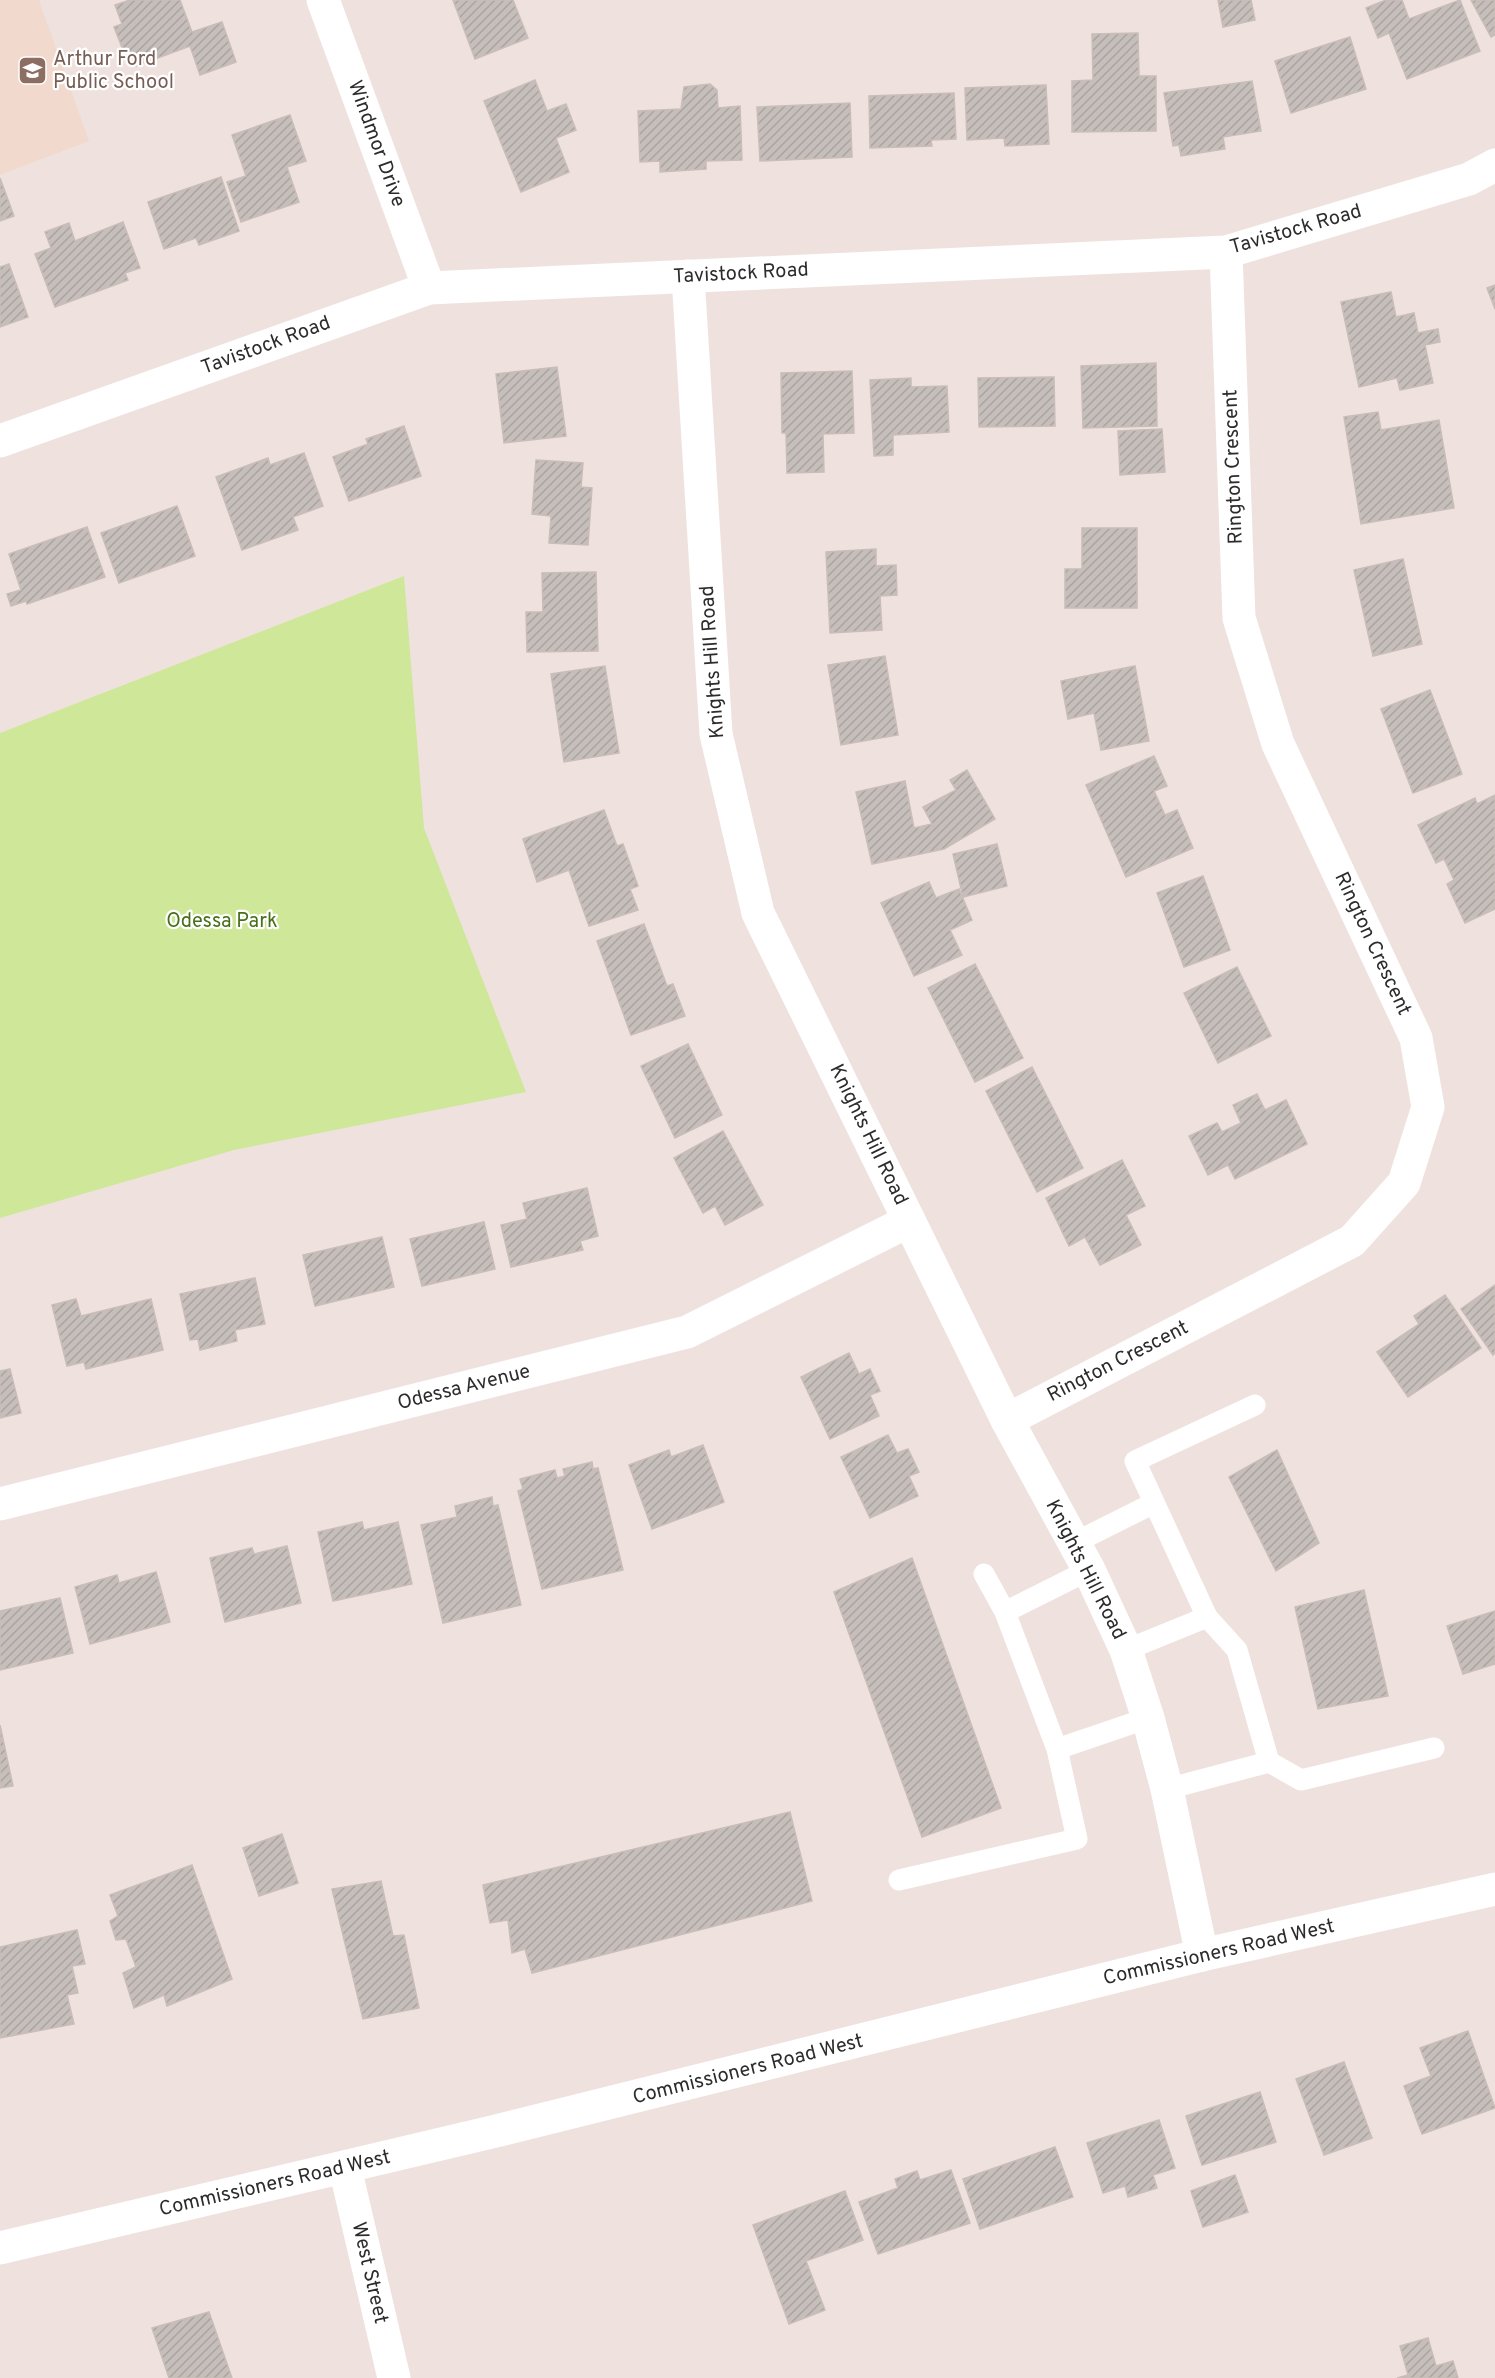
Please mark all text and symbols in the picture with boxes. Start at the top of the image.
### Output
place label: Arthur Ford Public School [53,47,174,96]
school or university icon: Arthur Ford Public School [16,55,48,87]
street label: Windmor Drive [341,77,411,211]
street label: Tavistock Road [1227,199,1365,261]
street label: Tavistock Road [673,257,809,291]
street label: Tavistock Road [198,311,334,381]
street label: Rington Crescent [1218,389,1250,545]
street label: Knights Hill Road [695,584,731,740]
street label: Rington Crescent [1327,868,1417,1020]
park label: Odessa Park [166,909,278,935]
street label: Knights Hill Road [823,1060,913,1210]
street label: Rington Crescent [1043,1315,1193,1409]
street label: Odessa Avenue [395,1359,533,1417]
street label: Knights Hill Road [1039,1496,1131,1644]
street label: Commissioners Road West [1101,1914,1337,1992]
street label: Commissioners Road West [630,2029,866,2111]
street label: Commissioners Road West [157,2145,393,2223]
street label: West Street [345,2220,393,2326]

